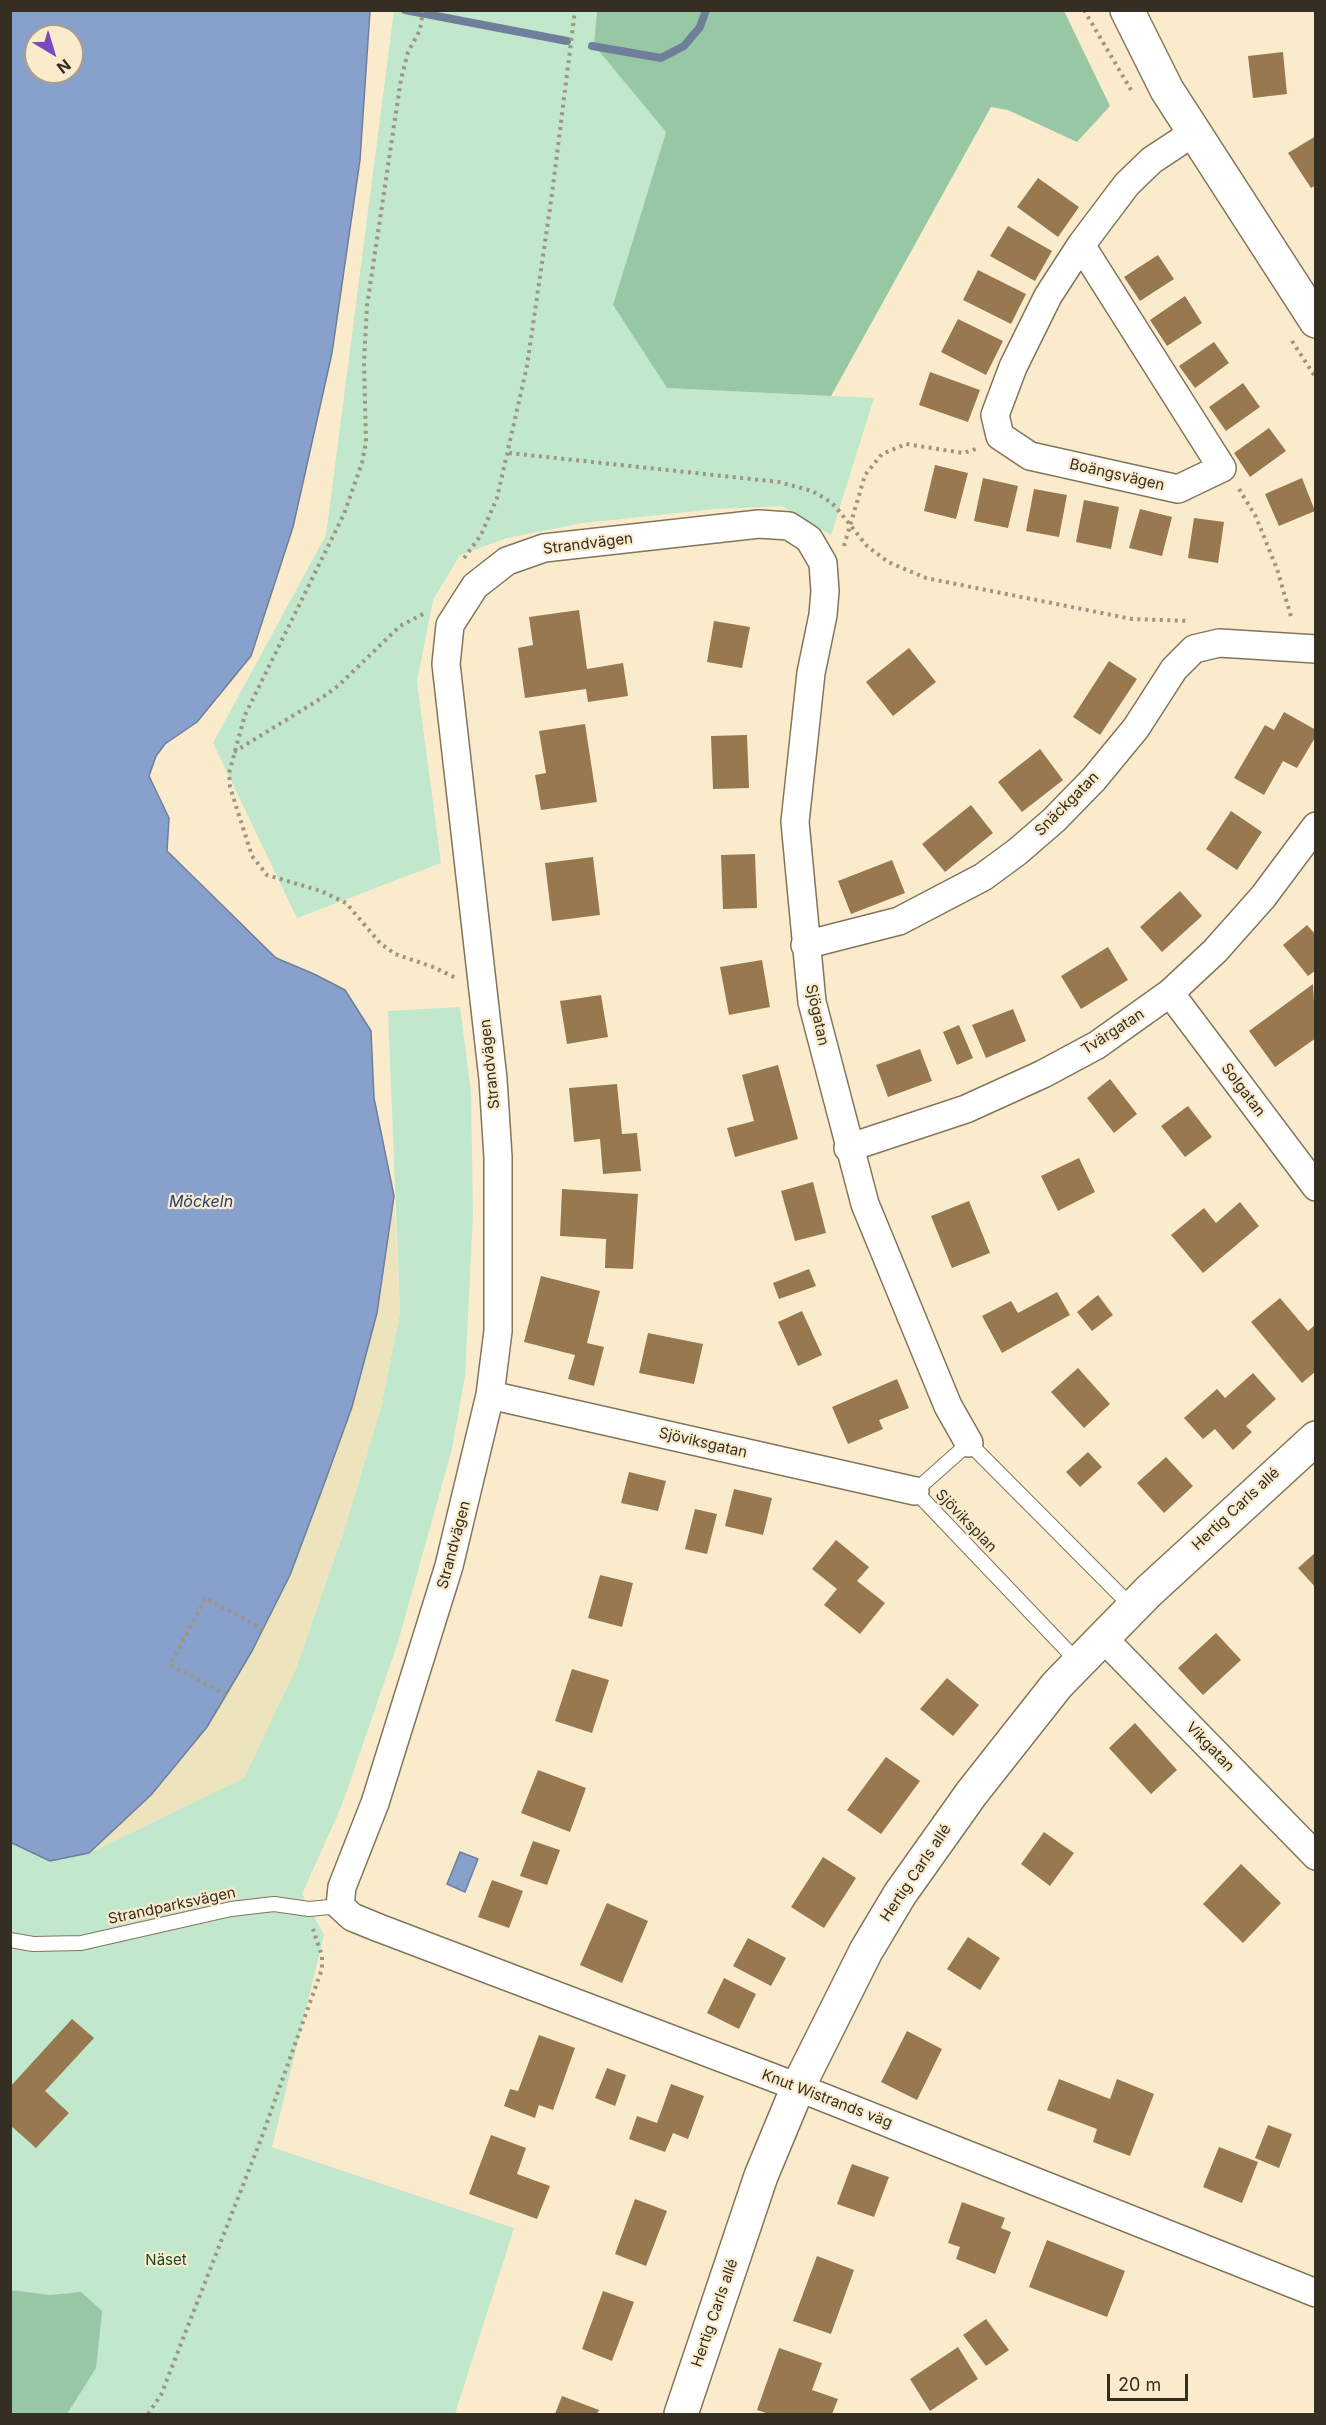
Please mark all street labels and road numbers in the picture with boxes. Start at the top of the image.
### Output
street label: Boängsvägen [1068,455,1166,495]
street label: Strandvägen [542,530,634,558]
street label: Snäckgatan [1031,768,1103,840]
street label: Sjögatan [802,983,832,1047]
street label: Tvärgatan [1078,1005,1148,1059]
street label: Strandvägen [476,1018,504,1110]
street label: Solgatan [1217,1060,1269,1120]
street label: Sjöviksgatan [657,1424,749,1462]
street label: Hertig Carls allé [1188,1464,1284,1554]
street label: Sjöviksplan [932,1486,1000,1556]
street label: Strandvägen [434,1499,474,1591]
street label: Vikgatan [1182,1719,1238,1775]
street label: Hertig Carls allé [877,1821,955,1925]
street label: Strandparksvägen [107,1884,237,1928]
street label: Knut Wistrands väg [759,2066,895,2132]
street label: Hertig Carls allé [688,2257,742,2369]

